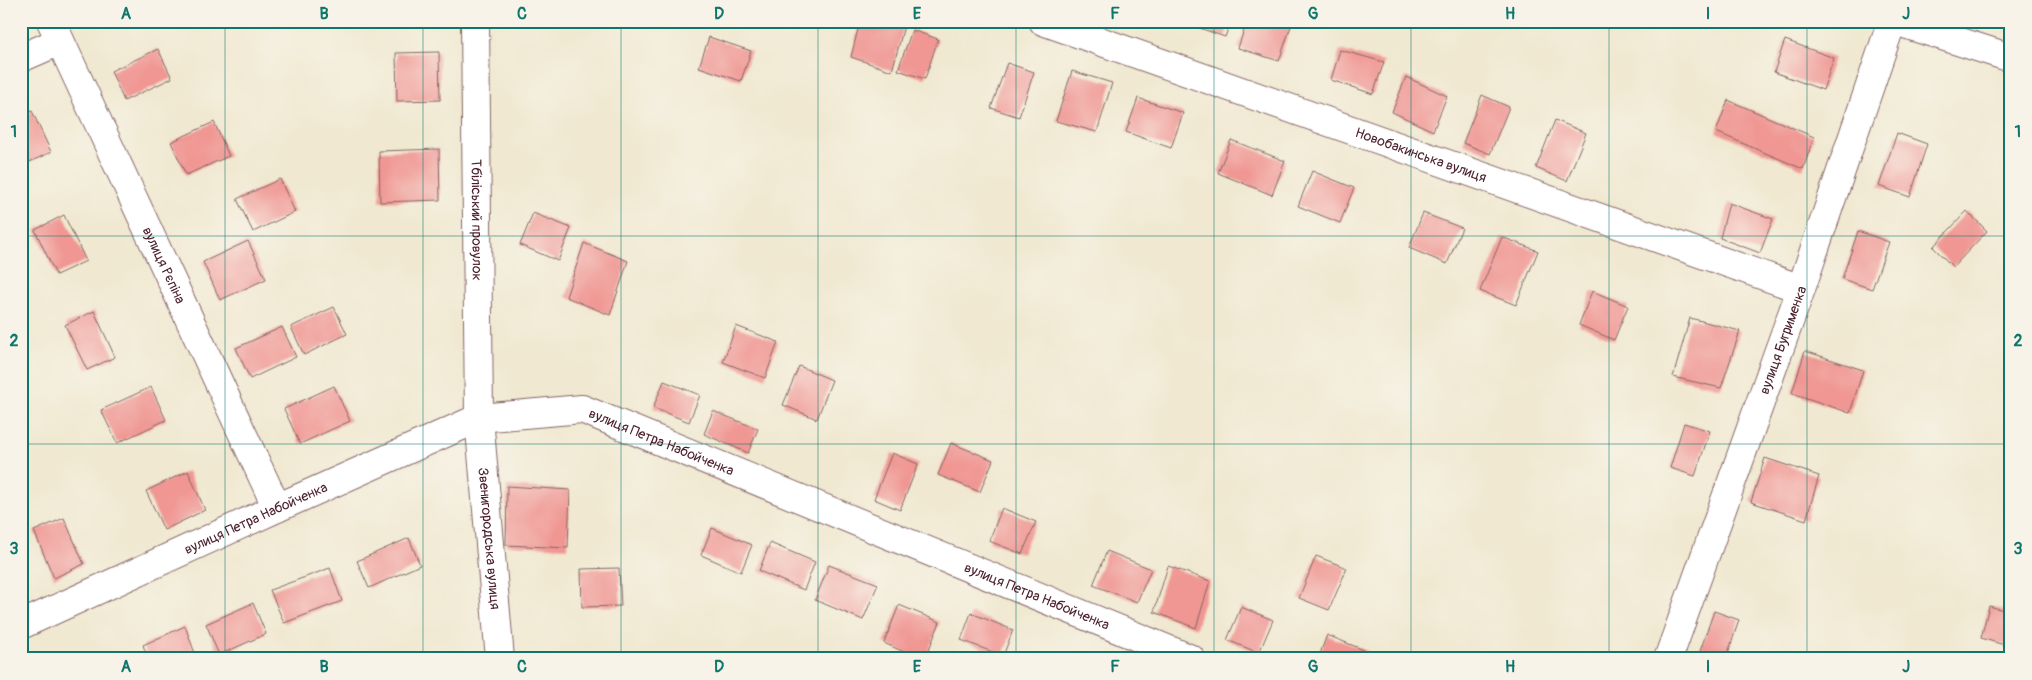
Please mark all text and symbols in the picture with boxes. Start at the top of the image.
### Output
text: A [121,4,132,24]
text: B [319,4,329,24]
text: C [517,4,527,24]
text: D [714,4,724,24]
text: E [913,4,922,24]
text: F [1110,4,1120,24]
text: G [1308,4,1319,24]
text: H [1505,4,1515,24]
text: I [1706,4,1710,24]
text: J [1902,4,1910,24]
text: 1 [11,122,17,142]
text: 1 [2015,122,2021,142]
street label: Новобакинська вулиця [1353,124,1489,186]
street label: Тбіліський провулок [467,159,486,281]
street label: вулиця Рєпіна [139,224,189,306]
street label: вулиця Бугрименка [1756,284,1810,397]
text: 2 [10,331,19,351]
text: 2 [2014,331,2023,351]
street label: вулиця Петра Набойченка [586,405,736,479]
street label: Звенигородська вулиця [474,467,504,610]
street label: вулиця Петра Набойченка [182,479,330,558]
text: 3 [10,539,19,559]
text: 3 [2014,539,2023,559]
street label: вулиця Петра Набойченка [962,559,1112,634]
text: A [121,657,132,677]
text: B [319,657,329,677]
text: C [517,657,527,677]
text: D [714,657,724,677]
text: E [913,657,922,677]
text: F [1110,657,1120,677]
text: G [1308,657,1319,677]
text: H [1505,657,1515,677]
text: I [1706,657,1710,677]
text: J [1902,657,1910,677]

